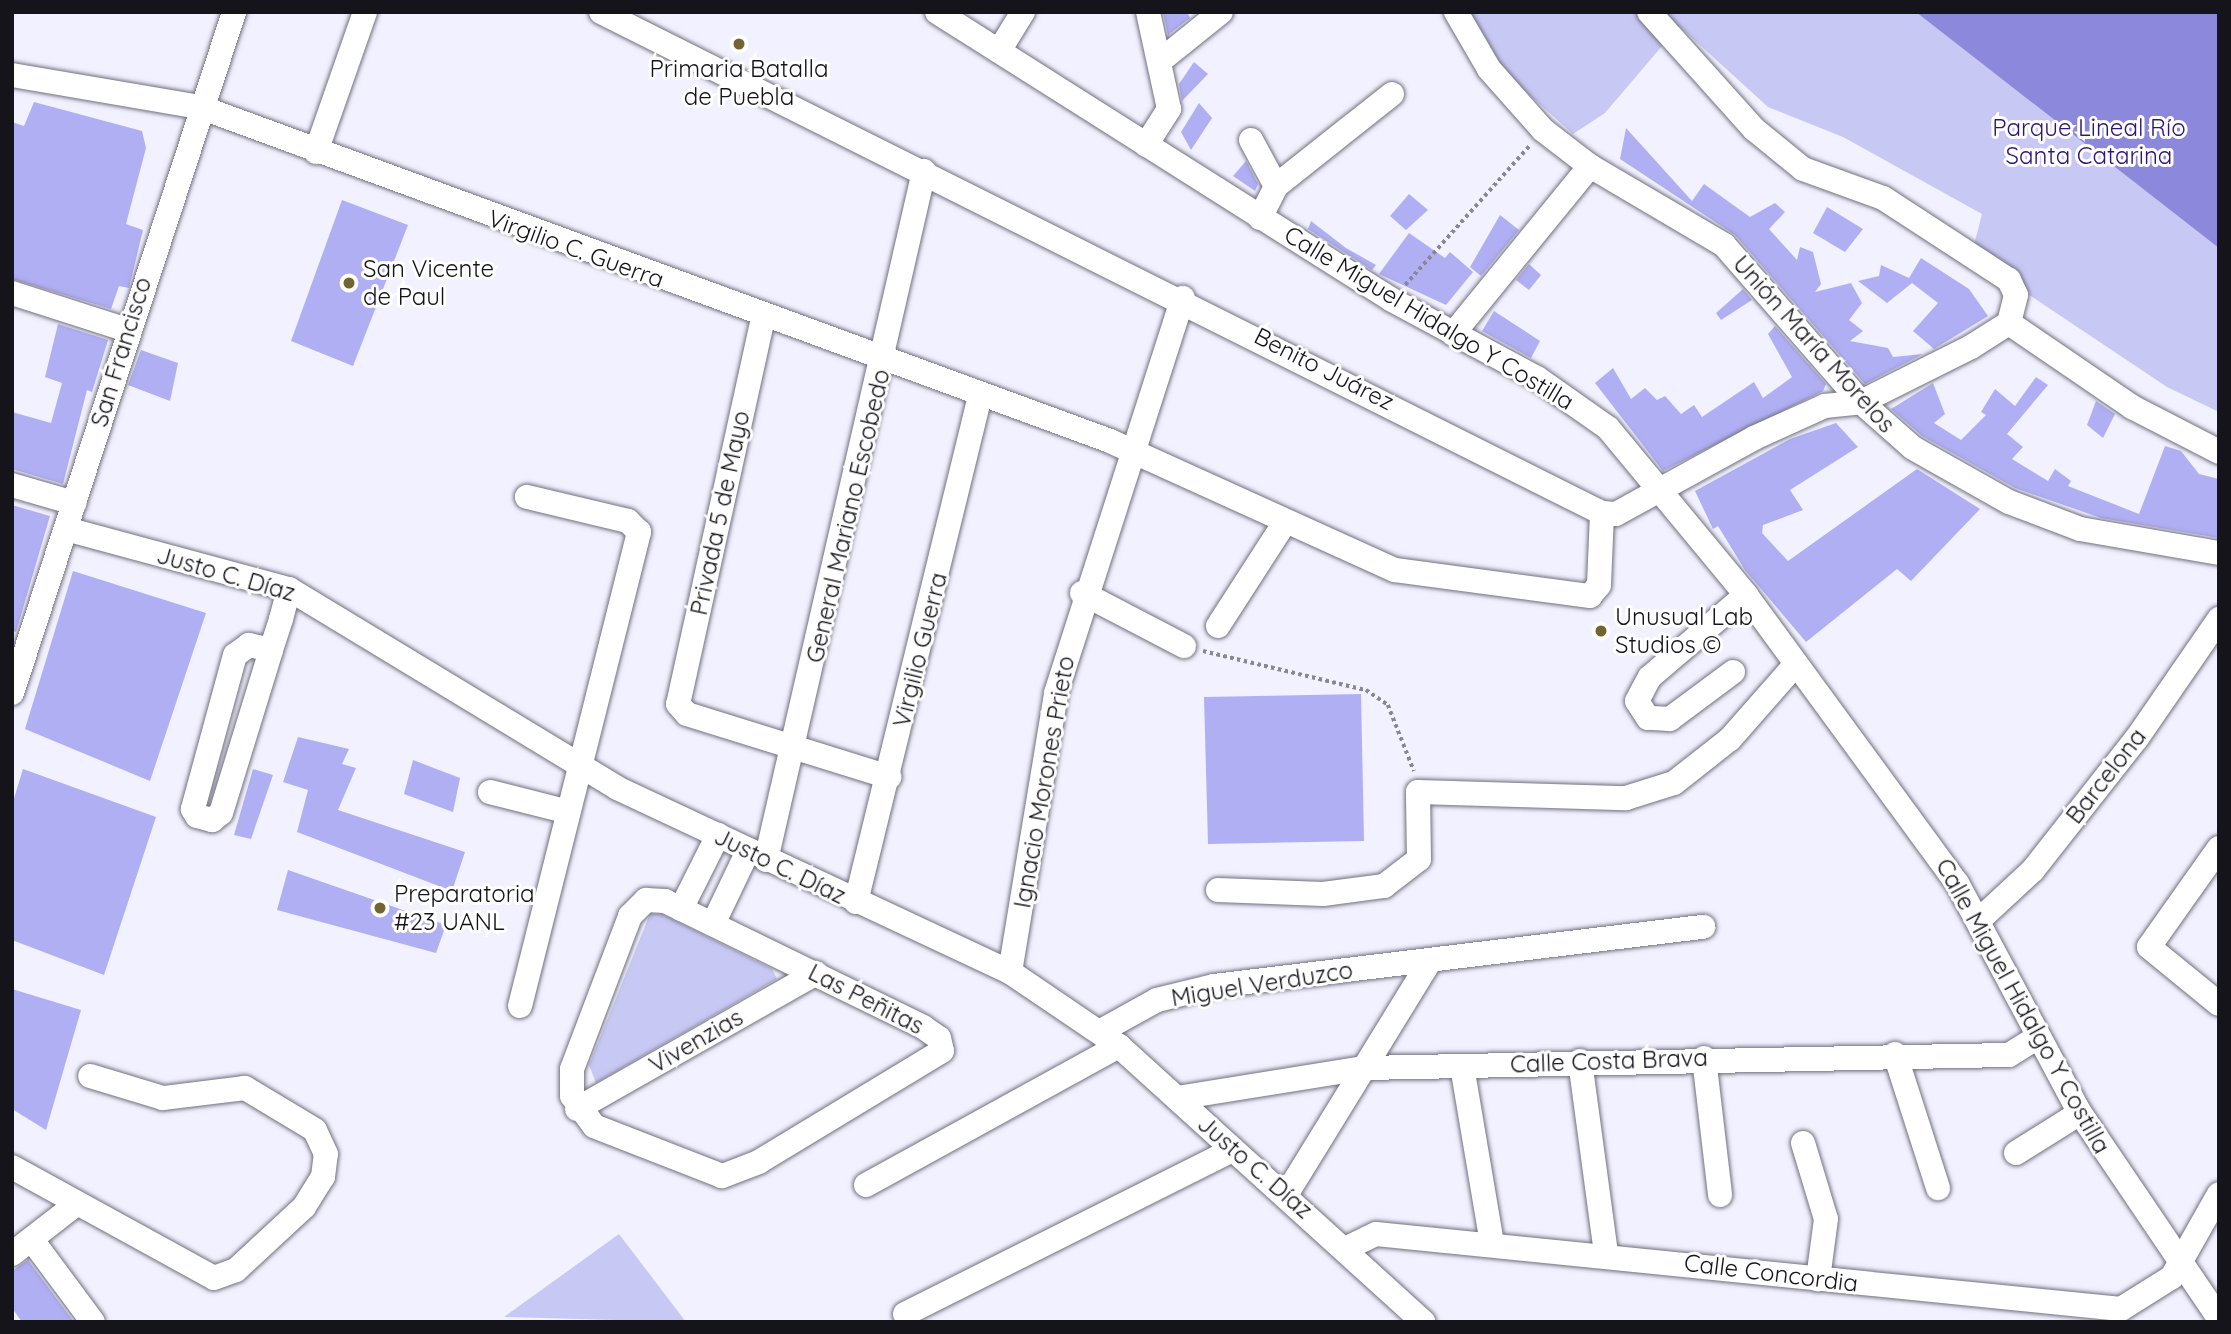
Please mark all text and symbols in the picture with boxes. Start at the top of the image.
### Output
marker: Primaria Batalla de Puebla [731,36,747,52]
place label: Primaria Batalla de Puebla [649,55,829,111]
park label: Parque Lineal Río Santa Catarina [1992,114,2186,170]
street label: Virgilio C. Guerra [484,204,668,294]
street label: Calle Miguel Hidalgo Y Costilla [1279,220,1579,416]
street label: Unión María Morelos [1727,249,1901,439]
place label: San Vicente de Paul [363,255,494,311]
street label: San Francisco [85,274,157,430]
marker: San Vicente de Paul [341,275,357,291]
street label: Benito Juárez [1249,321,1399,417]
street label: General Mariano Escobedo [800,366,896,666]
street label: Privada 5 de Mayo [684,408,756,618]
street label: Justo C. Díaz [153,540,299,608]
street label: Virgilio Guerra [887,570,953,730]
place label: Unusual Lab Studios © [1615,603,1753,659]
marker: Unusual Lab Studios © [1593,623,1609,639]
street label: Ignacio Morones Prieto [1008,654,1080,910]
street label: Barcelona [2060,723,2152,829]
street label: Justo C. Díaz [710,822,850,910]
street label: Calle Miguel Hidalgo Y Costilla [1930,853,2116,1159]
place label: Preparatoria #23 UANL [394,880,535,936]
marker: Preparatoria #23 UANL [372,900,388,916]
street label: Miguel Verduzco [1169,955,1355,1013]
street label: Las Peñitas [803,958,929,1040]
street label: Vivenzias [644,1003,748,1079]
street label: Calle Costa Brava [1510,1043,1708,1079]
street label: Justo C. Díaz [1192,1109,1318,1225]
street label: Calle Concordia [1682,1248,1860,1298]

